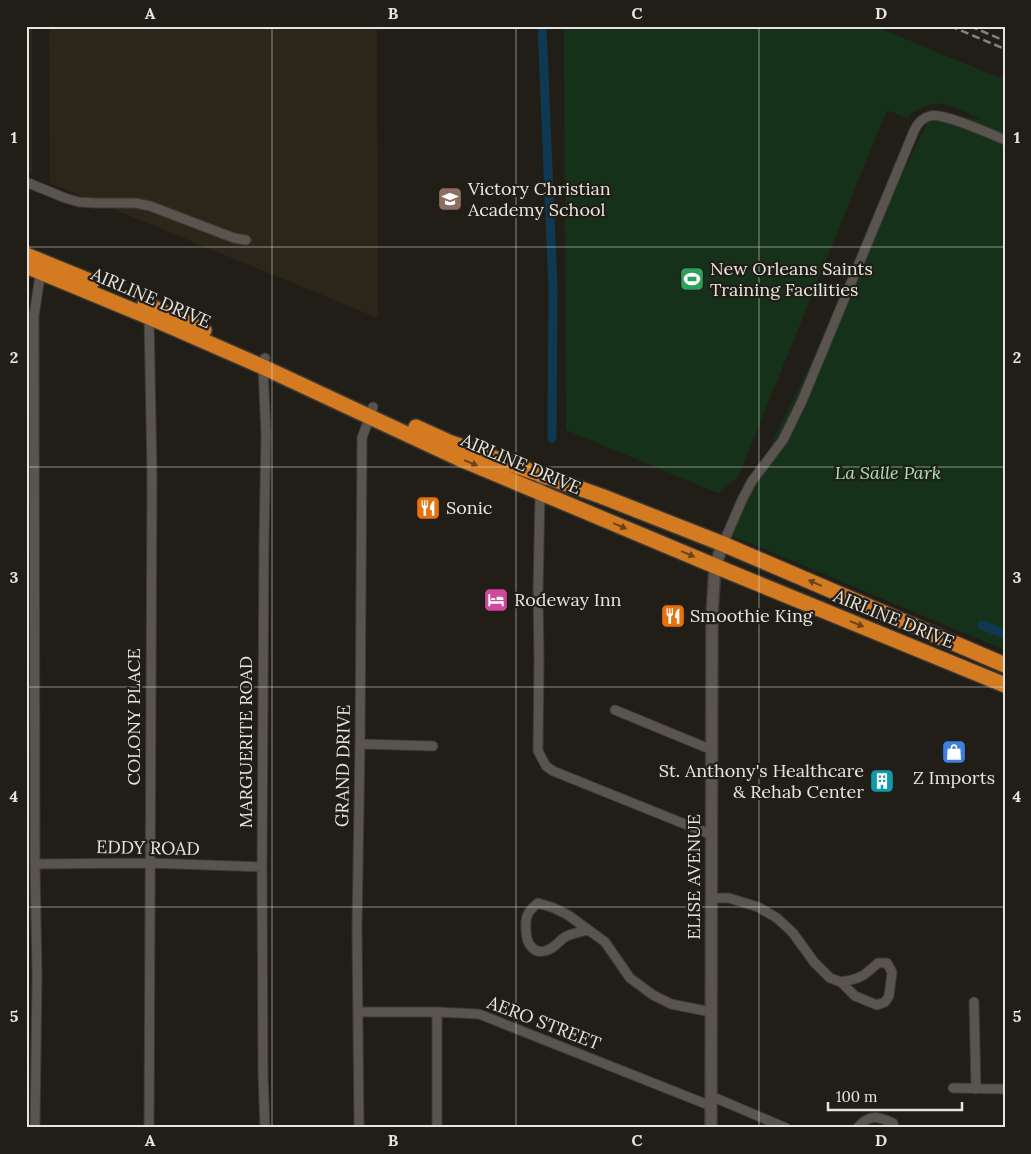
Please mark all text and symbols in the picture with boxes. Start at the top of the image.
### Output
text: A [145,3,156,23]
text: B [388,3,399,23]
text: C [631,3,643,23]
text: D [875,3,887,23]
text: 1 [11,127,17,147]
text: 1 [1014,127,1020,147]
place label: Victory Christian Academy School [467,177,611,221]
school or university icon: Victory Christian Academy School [437,186,463,212]
place label: New Orleans Saints Training Facilities [710,257,873,301]
street label: AIRLINE DRIVE [87,262,215,333]
sports icon: New Orleans Saints Training Facilities [679,266,705,292]
text: 2 [10,347,18,367]
text: 2 [1013,347,1021,367]
street label: AIRLINE DRIVE [457,428,585,499]
one-way arrow [464,460,478,468]
park label: La Salle Park [835,461,941,484]
restaurant icon: Sonic [415,495,441,521]
place label: Sonic [446,496,492,519]
one-way arrow [613,523,627,531]
one-way arrow [681,551,695,559]
text: 3 [10,567,19,587]
text: 3 [1013,567,1022,587]
one-way arrow [808,579,822,587]
street label: AIRLINE DRIVE [830,583,958,653]
hotel icon: Rodeway Inn [483,587,509,613]
place label: Rodeway Inn [514,588,622,611]
restaurant icon: Smoothie King [660,603,686,629]
place label: Smoothie King [690,604,814,627]
one-way arrow [850,621,865,629]
street label: COLONY PLACE [122,648,145,786]
street label: MARGUERITE ROAD [234,656,257,828]
street label: GRAND DRIVE [330,705,355,827]
shop icon: Z Imports [941,739,967,765]
place label: St. Anthony's Healthcare & Rehab Center [659,759,864,803]
place label: Z Imports [913,766,995,789]
building icon: St. Anthony's Healthcare & Rehab Center [869,768,895,794]
text: 4 [10,786,19,806]
text: 4 [1013,786,1022,806]
street label: ELISE AVENUE [682,814,705,940]
street label: EDDY ROAD [96,835,200,860]
street label: AERO STREET [483,990,605,1055]
text: 5 [10,1006,19,1026]
text: 5 [1013,1006,1022,1026]
scale bar [828,1079,962,1111]
text: 100 m [836,1087,877,1106]
text: A [145,1130,156,1150]
text: B [388,1130,399,1150]
text: C [631,1130,643,1150]
text: D [875,1130,887,1150]

